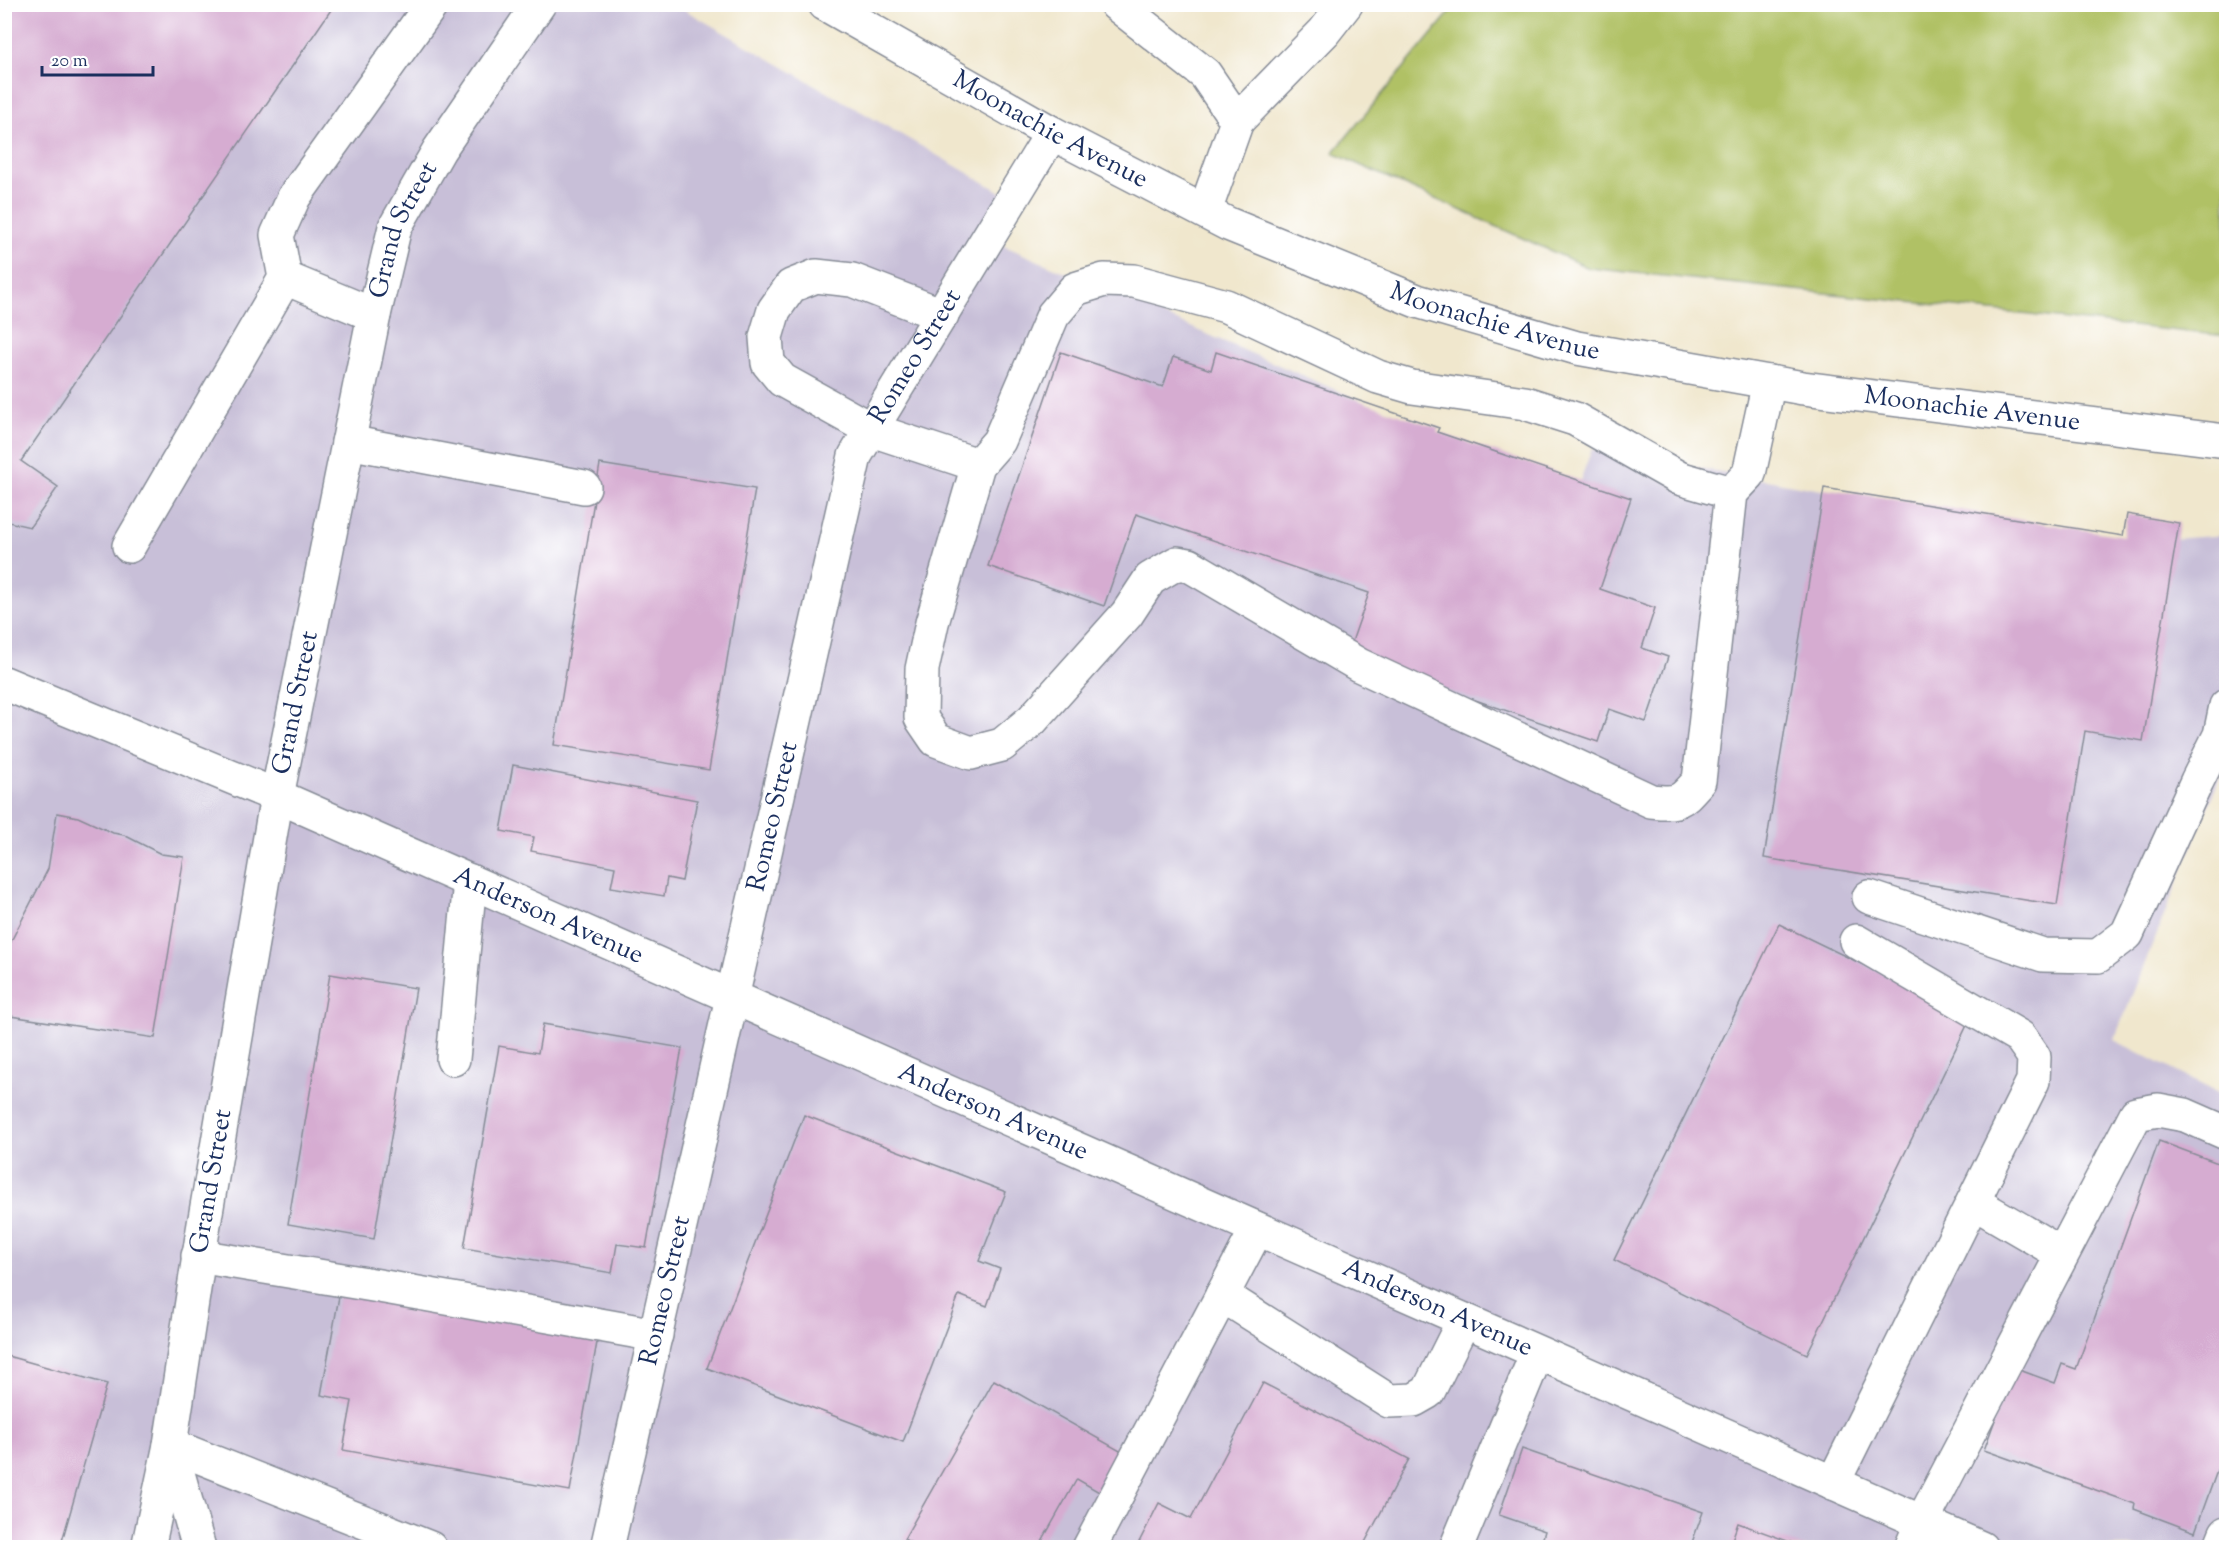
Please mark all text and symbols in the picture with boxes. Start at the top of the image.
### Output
scale bar [42,39,153,77]
text: 20 m [51,49,88,75]
street label: Moonachie Avenue [946,62,1154,198]
street label: Grand Street [360,154,447,302]
street label: Moonachie Avenue [1384,273,1603,370]
street label: Romeo Street [860,282,971,432]
street label: Moonachie Avenue [1862,377,2082,441]
street label: Grand Street [263,628,328,778]
street label: Romeo Street [738,738,808,895]
street label: Anderson Avenue [447,857,649,974]
street label: Anderson Avenue [892,1054,1094,1170]
street label: Grand Street [181,1106,242,1256]
street label: Romeo Street [631,1212,700,1369]
street label: Anderson Avenue [1336,1250,1539,1366]

